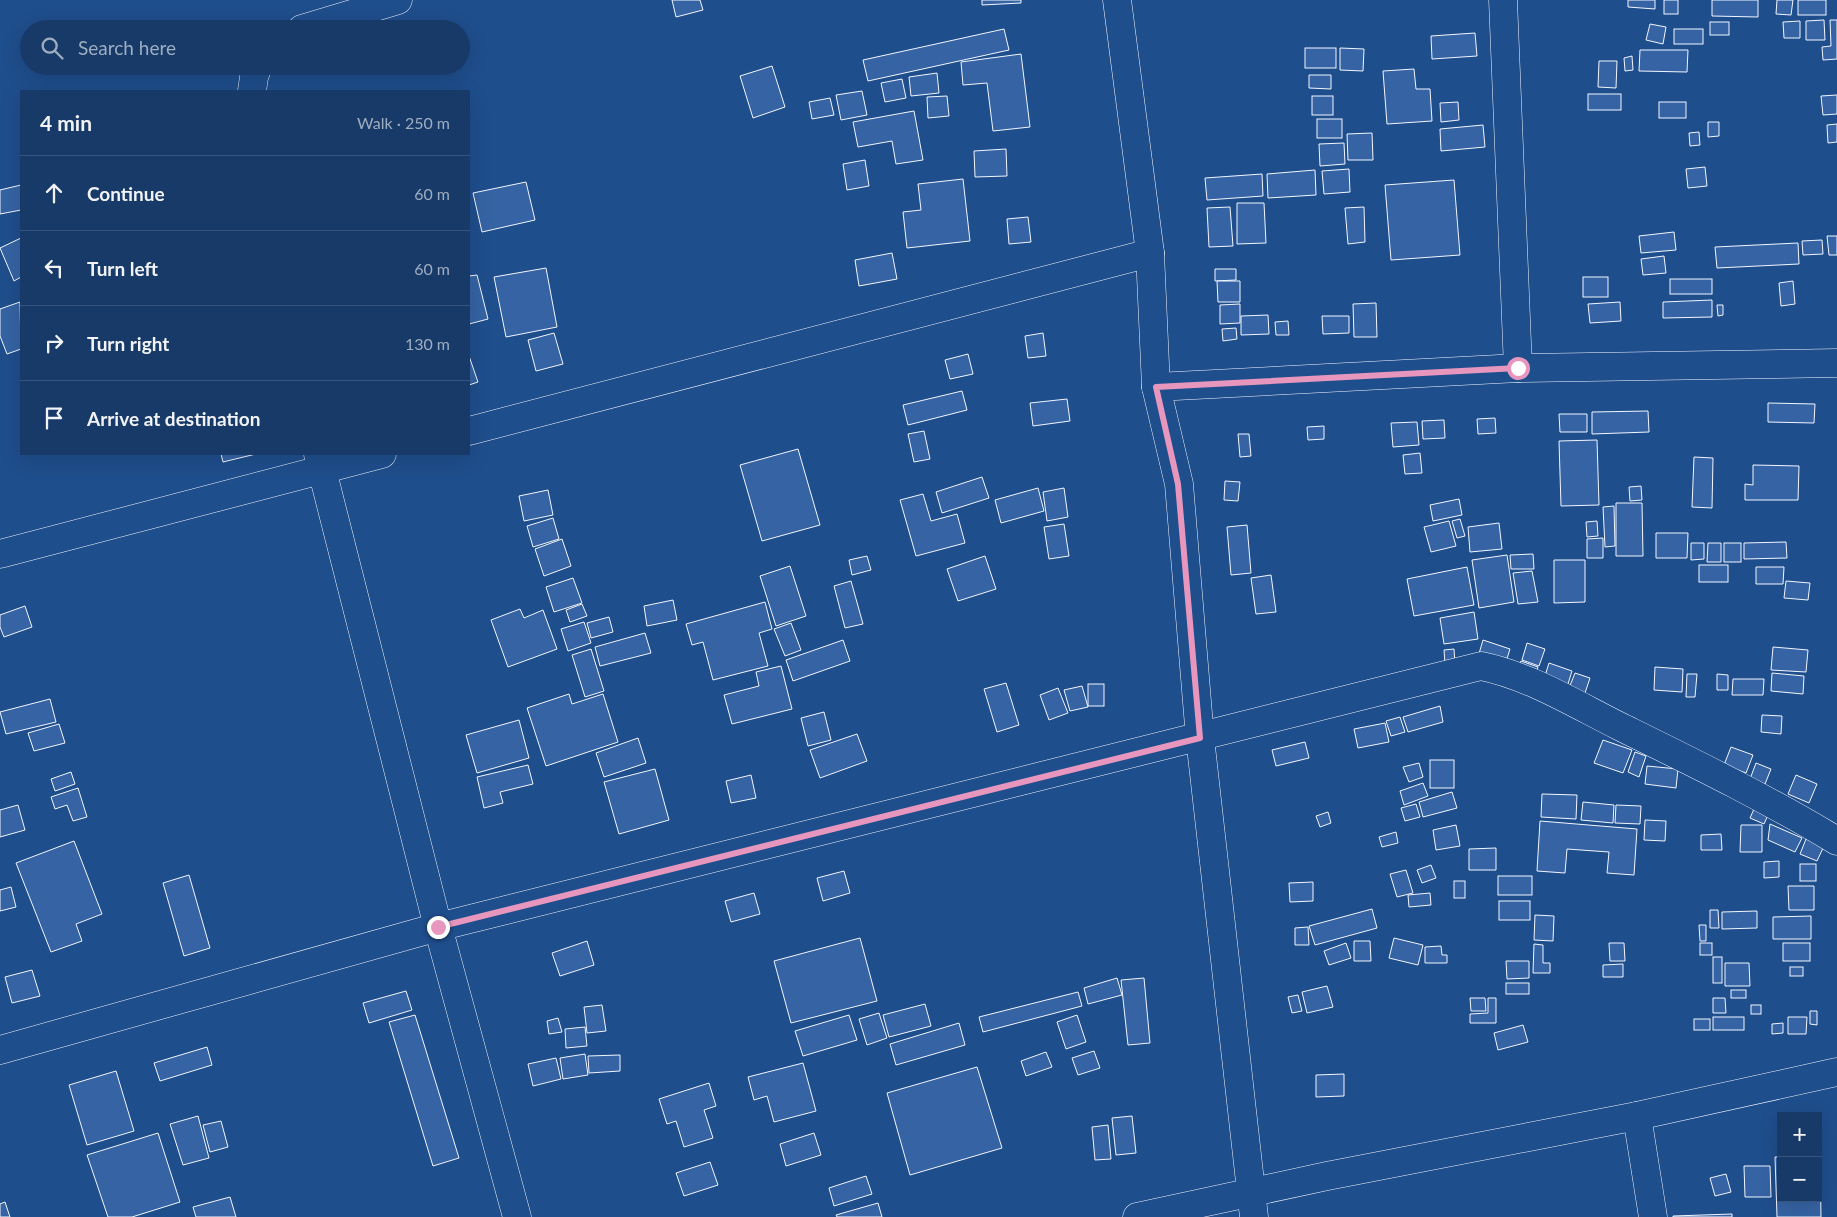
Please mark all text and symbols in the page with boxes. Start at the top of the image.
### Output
search box [20,20,470,75]
icon: search [38,34,66,62]
text: Search here [78,36,176,59]
text: 4 min [40,110,92,135]
text: Walk · 250 m [357,113,450,132]
icon: ahead [40,179,68,207]
text: Continue [87,182,165,205]
text: 60 m [414,184,450,203]
icon: left [40,254,68,282]
text: Turn left [87,257,158,280]
text: 60 m [414,259,450,278]
icon: right [40,329,68,357]
text: Turn right [87,332,169,355]
text: 130 m [405,334,450,353]
route start [1507,357,1530,380]
icon: arrive [40,404,68,432]
text: Arrive at destination [87,407,260,430]
route end [427,916,450,939]
map controls [1777,1112,1822,1202]
button: + [1777,1112,1822,1157]
button: − [1777,1157,1822,1202]

